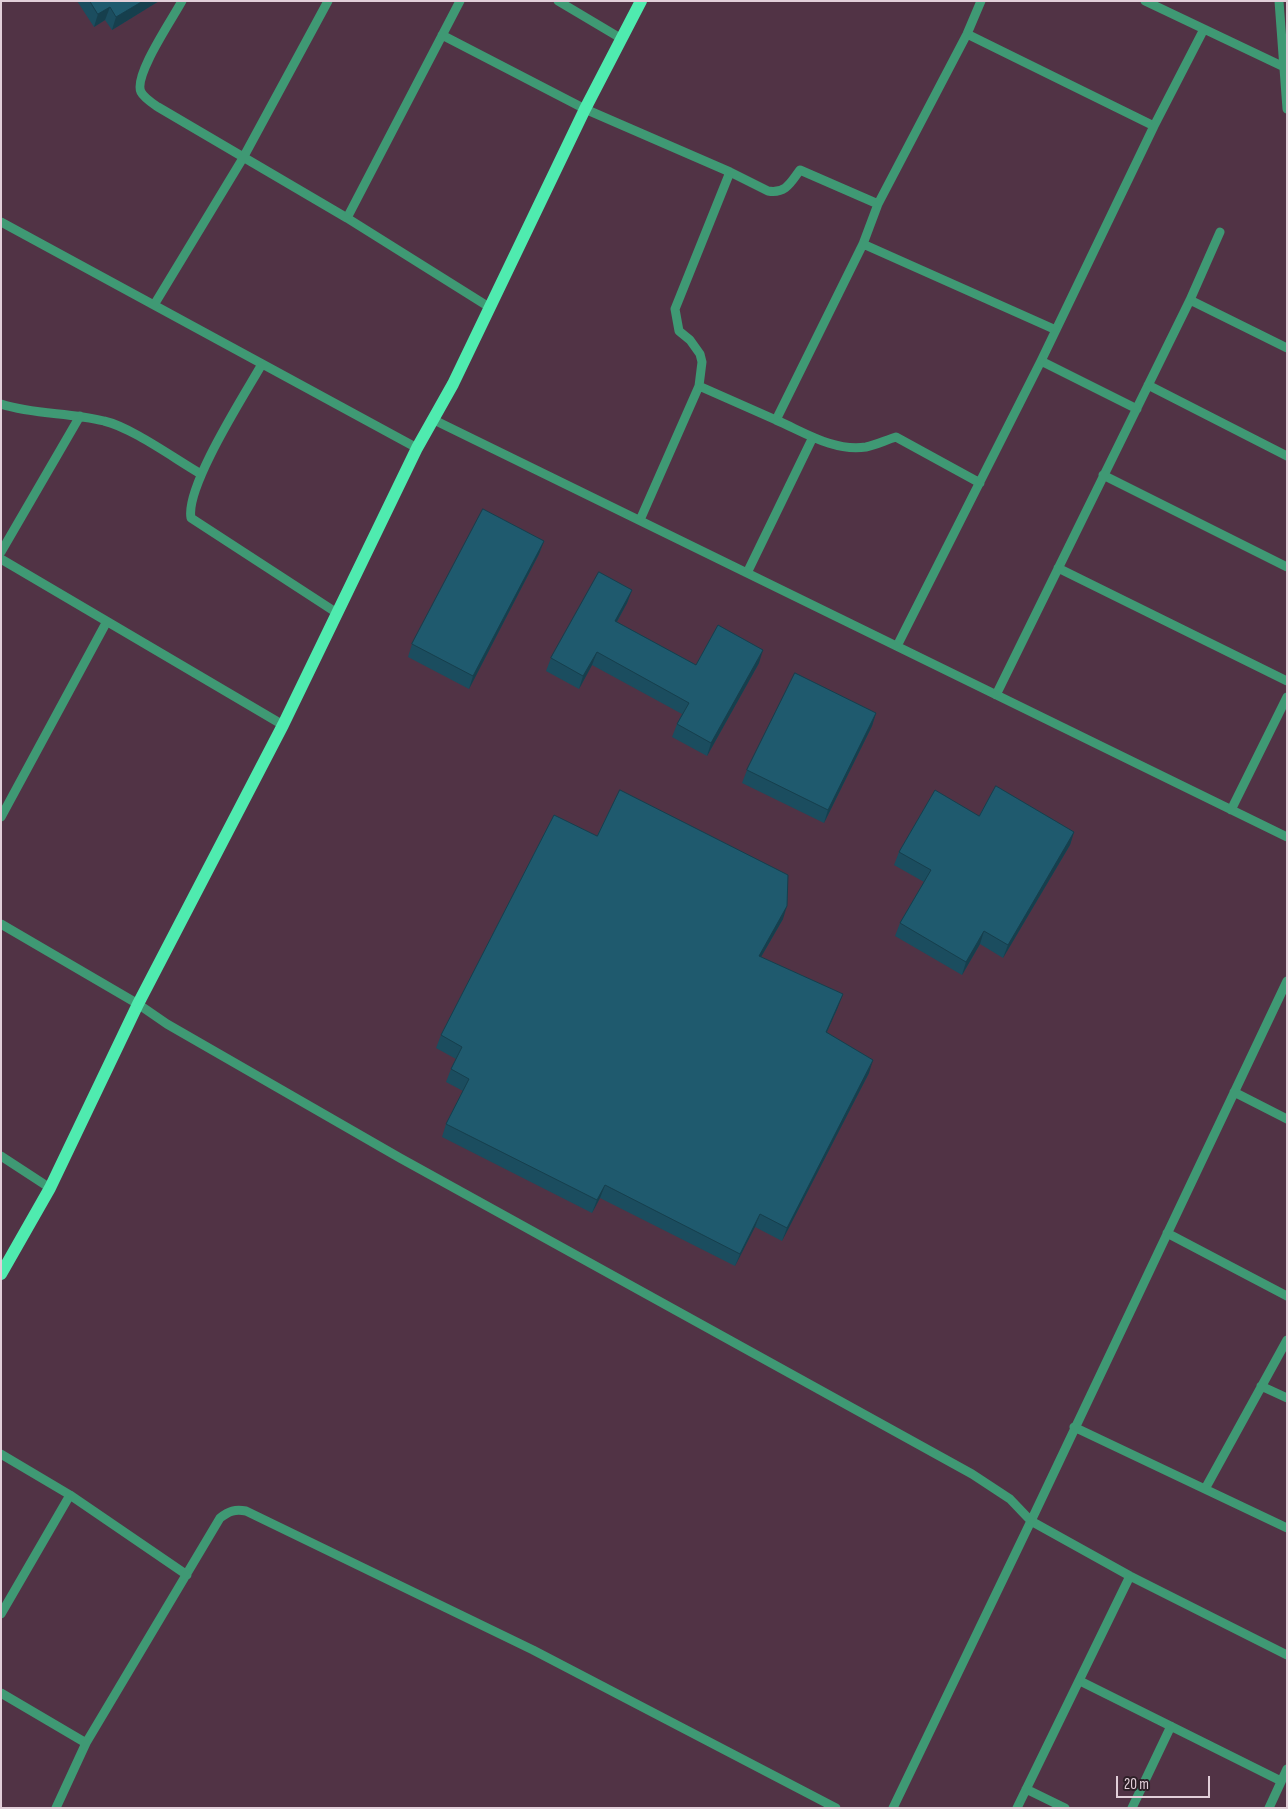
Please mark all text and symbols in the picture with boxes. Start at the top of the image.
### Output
scale bar [1118,1766,1212,1798]
text: 20 m [1124,1775,1149,1794]

